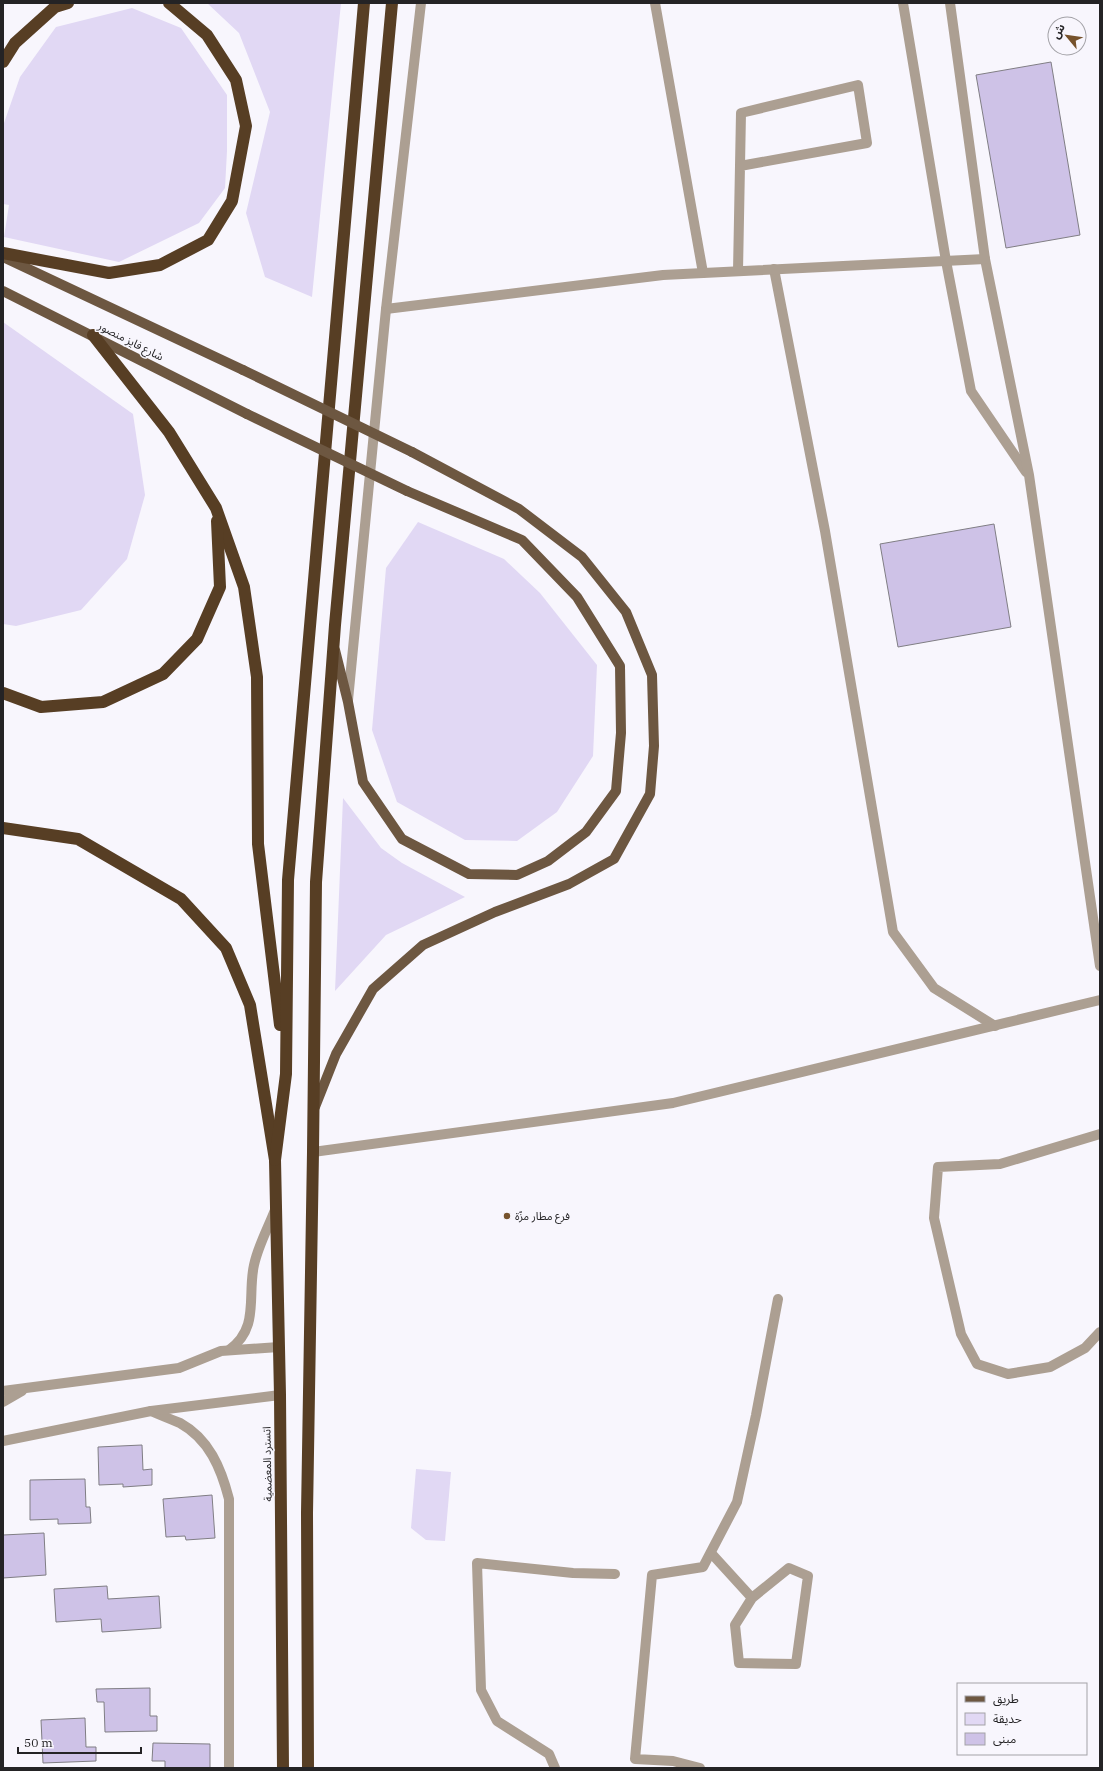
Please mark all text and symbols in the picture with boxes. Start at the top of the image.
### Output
north arrow [1047,16,1087,56]
text: ش [1048,21,1068,41]
street label: شارع فايز منصور [95,318,166,365]
place label: فرع مطار مزّة [515,1209,570,1224]
marker: فرع مطار مزّة [502,1211,512,1221]
street label: اتسترد المعضمية [259,1426,275,1502]
legend [957,1683,1087,1755]
text: طريق [993,1691,1019,1707]
text: حديقة [993,1711,1022,1726]
scale bar [18,1729,141,1755]
text: مبنى [993,1731,1016,1746]
text: 50 m [24,1735,53,1750]

